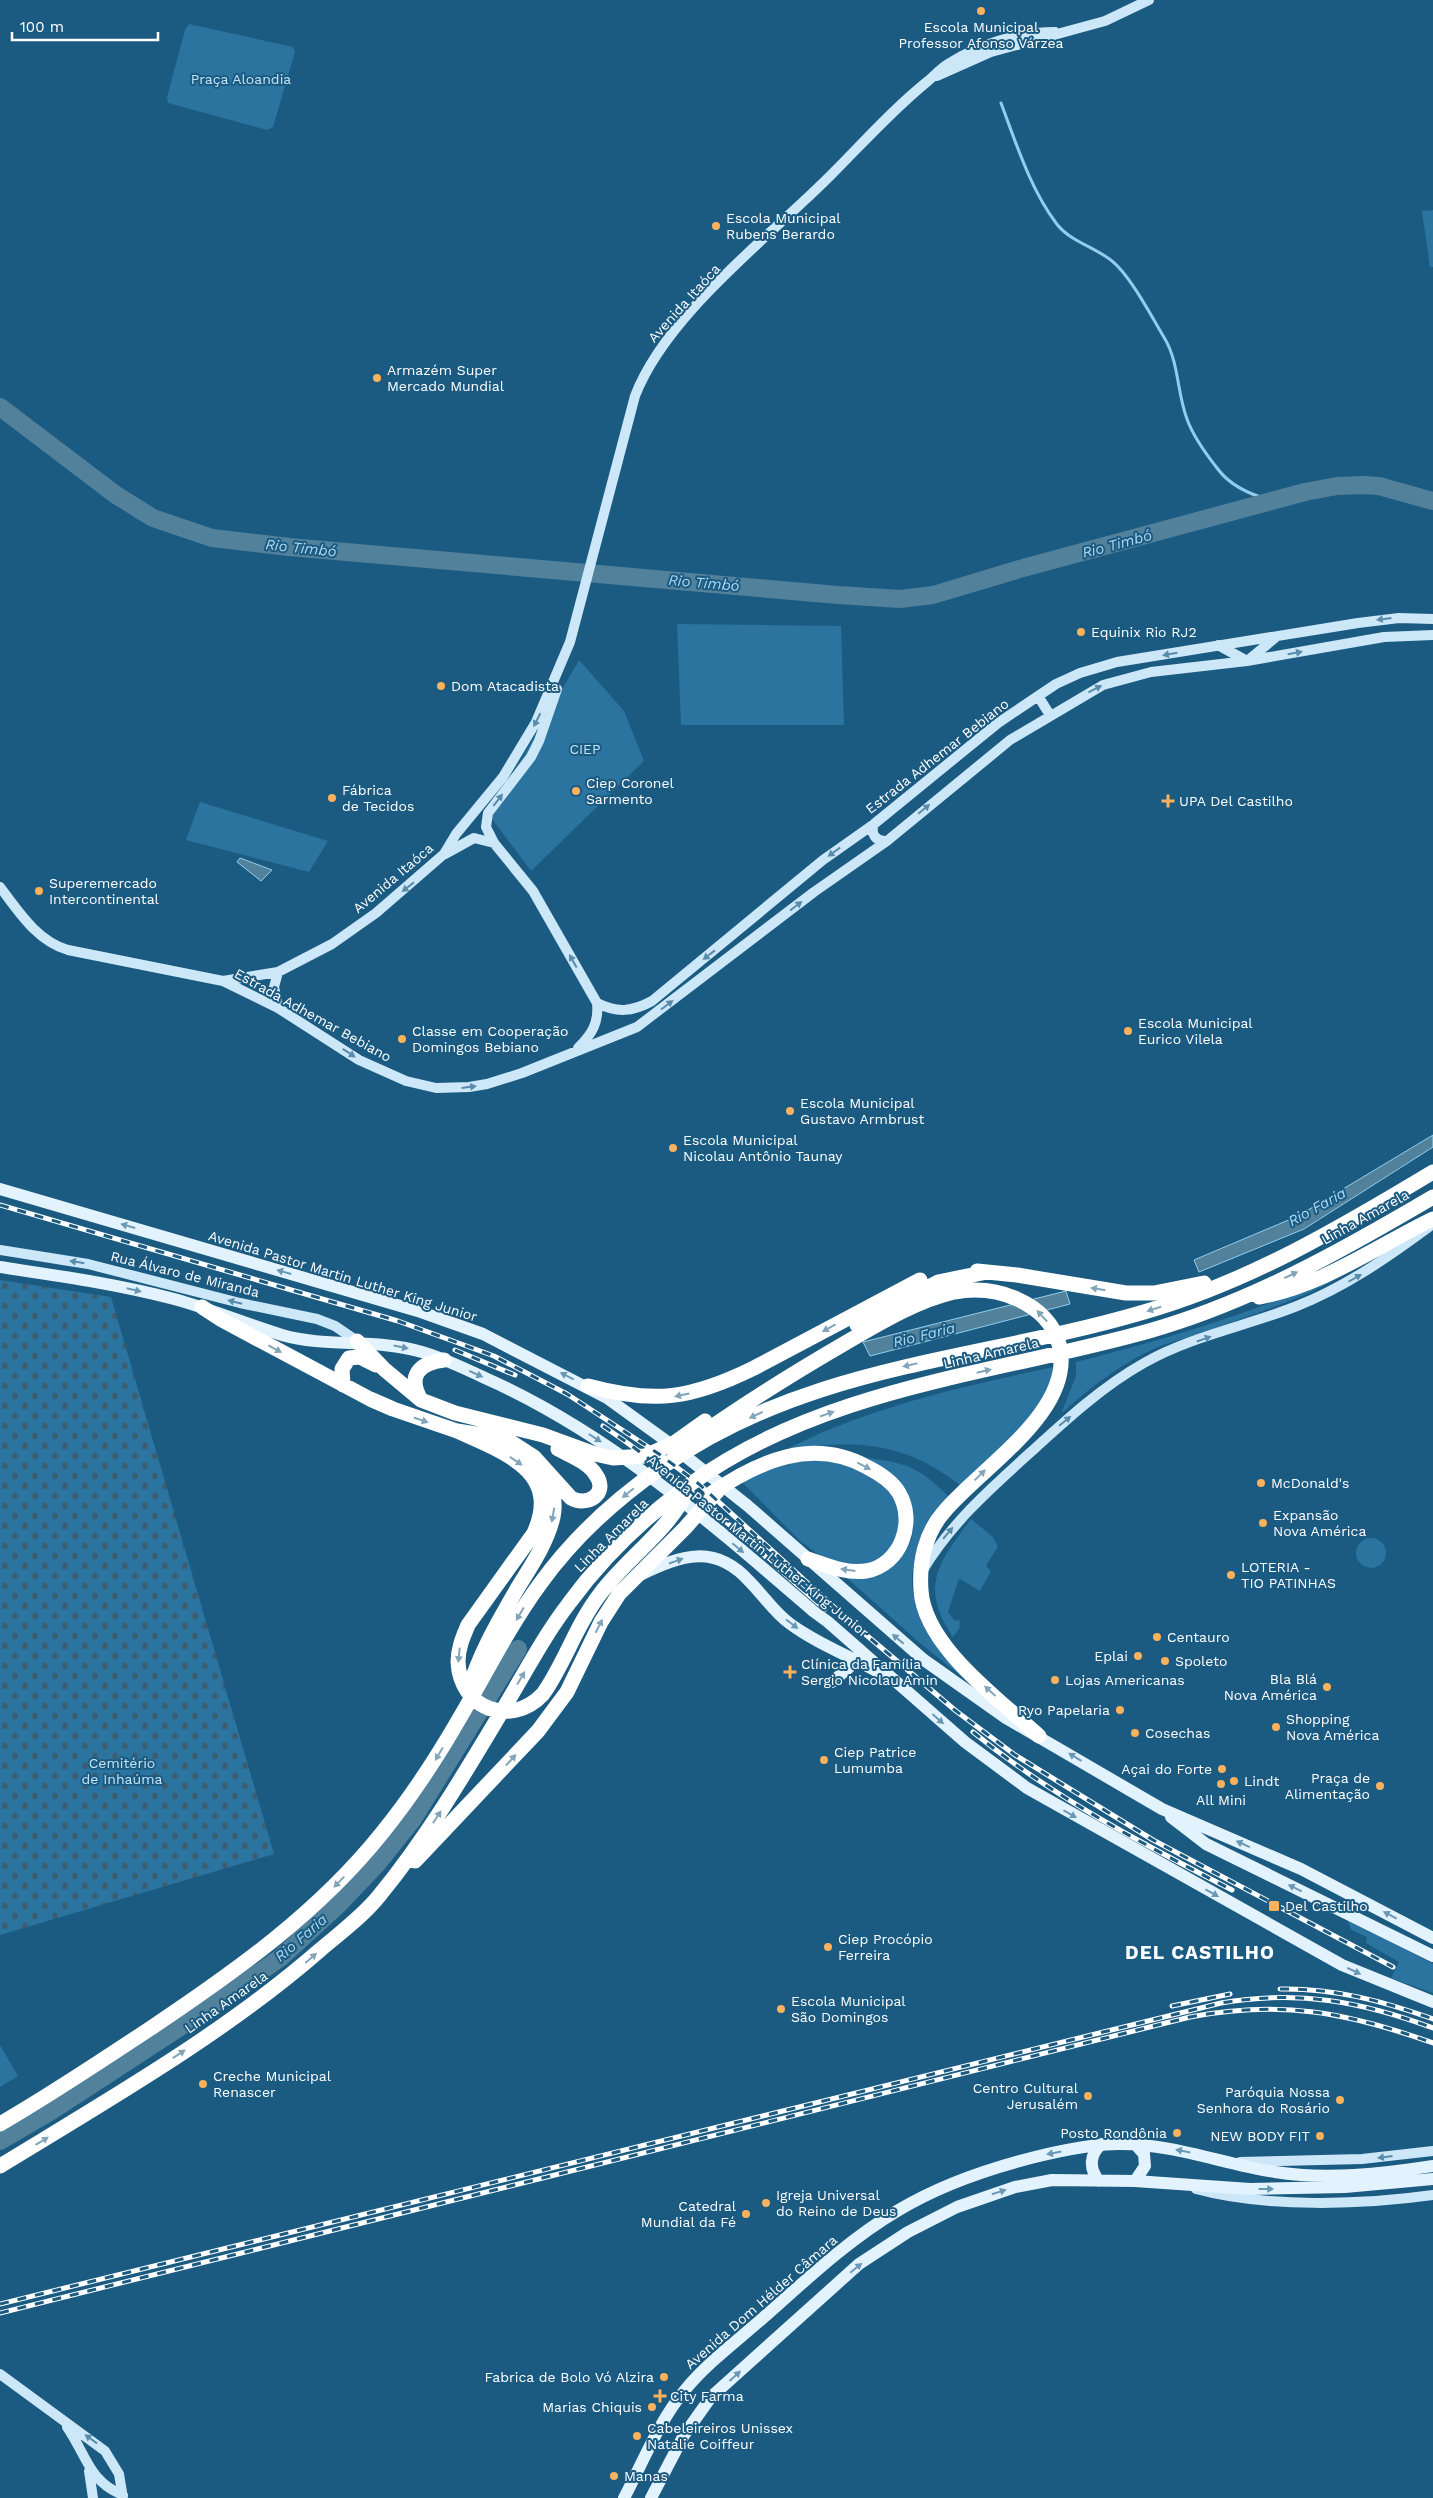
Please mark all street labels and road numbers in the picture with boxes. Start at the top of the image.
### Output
street label: Avenida Itaóca [645,261,723,345]
street label: Estrada Adhemar Bebiano [862,695,1012,817]
street label: Avenida Itaóca [350,840,436,916]
street label: Estrada Adhemar Bebiano [232,965,394,1065]
street label: Linha Amarela [1318,1186,1412,1248]
street label: Avenida Pastor Martin Luther King Junior [207,1227,480,1325]
street label: Rua Álvaro de Miranda [109,1248,261,1300]
street label: Linha Amarela [942,1334,1040,1372]
street label: Avenida Pastor Martin Luther King Junior [644,1452,872,1641]
street label: Linha Amarela [571,1495,651,1575]
street label: Linha Amarela [181,1967,271,2037]
street label: Avenida Dom Hélder Câmara [682,2232,840,2372]

